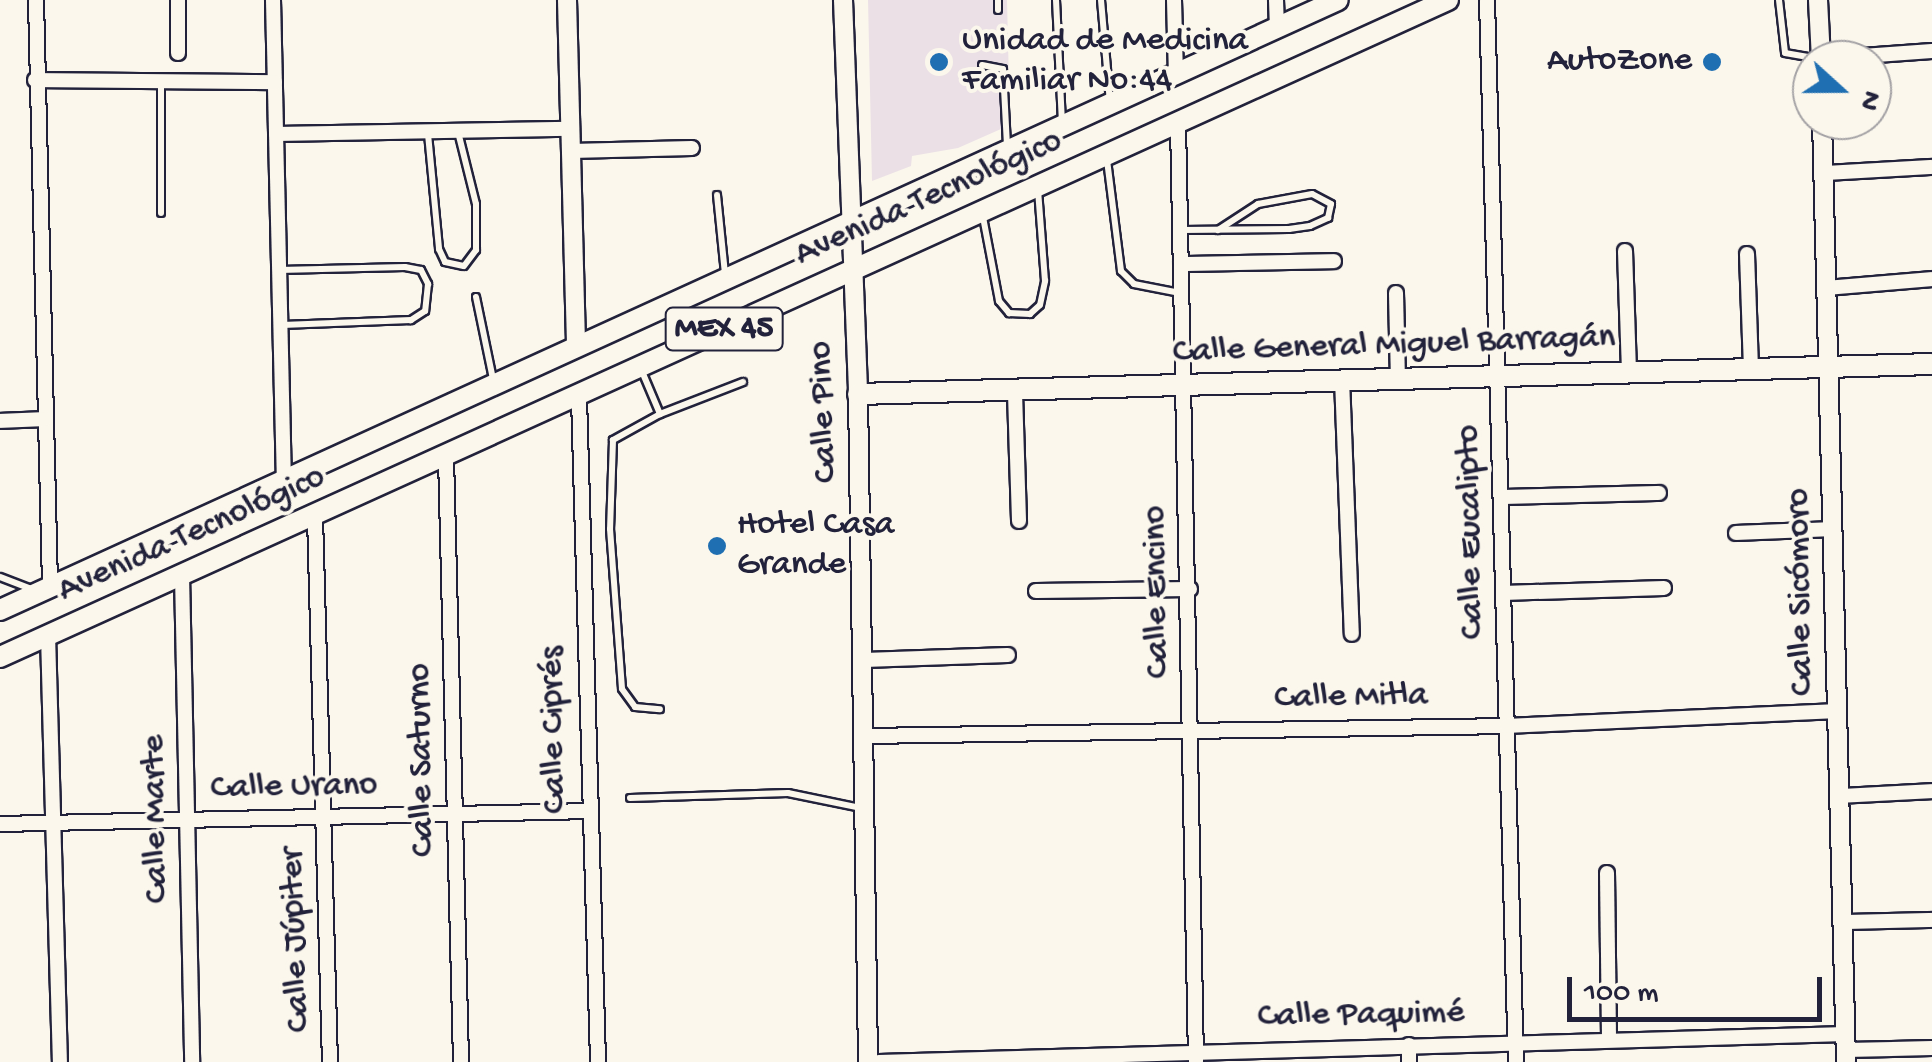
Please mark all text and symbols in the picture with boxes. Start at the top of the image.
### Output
place label: Unidad de Medicina Familiar No:44 [962,21,1248,103]
north arrow [1792,40,1892,140]
place label: AutoZone [1547,41,1692,83]
marker: Unidad de Medicina Familiar No:44 [926,49,952,75]
marker: AutoZone [1701,51,1723,73]
text: N [1850,86,1887,115]
street label: Avenida Tecnológico [789,121,1069,277]
road number: MEX 45 [664,302,784,356]
street label: Calle General Miguel Barragán [1172,317,1616,375]
street label: Calle Pino [802,340,848,484]
street label: Calle Eucalipto [1449,424,1495,640]
street label: Avenida Tecnológico [52,457,332,613]
street label: Calle Sicómoro [1779,488,1825,696]
place label: Hotel Casa Grande [737,505,894,587]
street label: Calle Encino [1135,505,1181,679]
marker: Hotel Casa Grande [706,535,728,557]
street label: Calle Ciprés [533,646,577,814]
street label: Calle Saturno [400,663,446,857]
street label: Calle Mitla [1274,676,1428,720]
street label: Calle Marte [135,734,179,904]
street label: Calle Urano [210,766,378,810]
street label: Calle Júpiter [273,847,321,1033]
scale bar [1572,957,1827,1019]
text: 100 m [1584,977,1659,1012]
street label: Calle Paquimé [1257,993,1465,1039]

